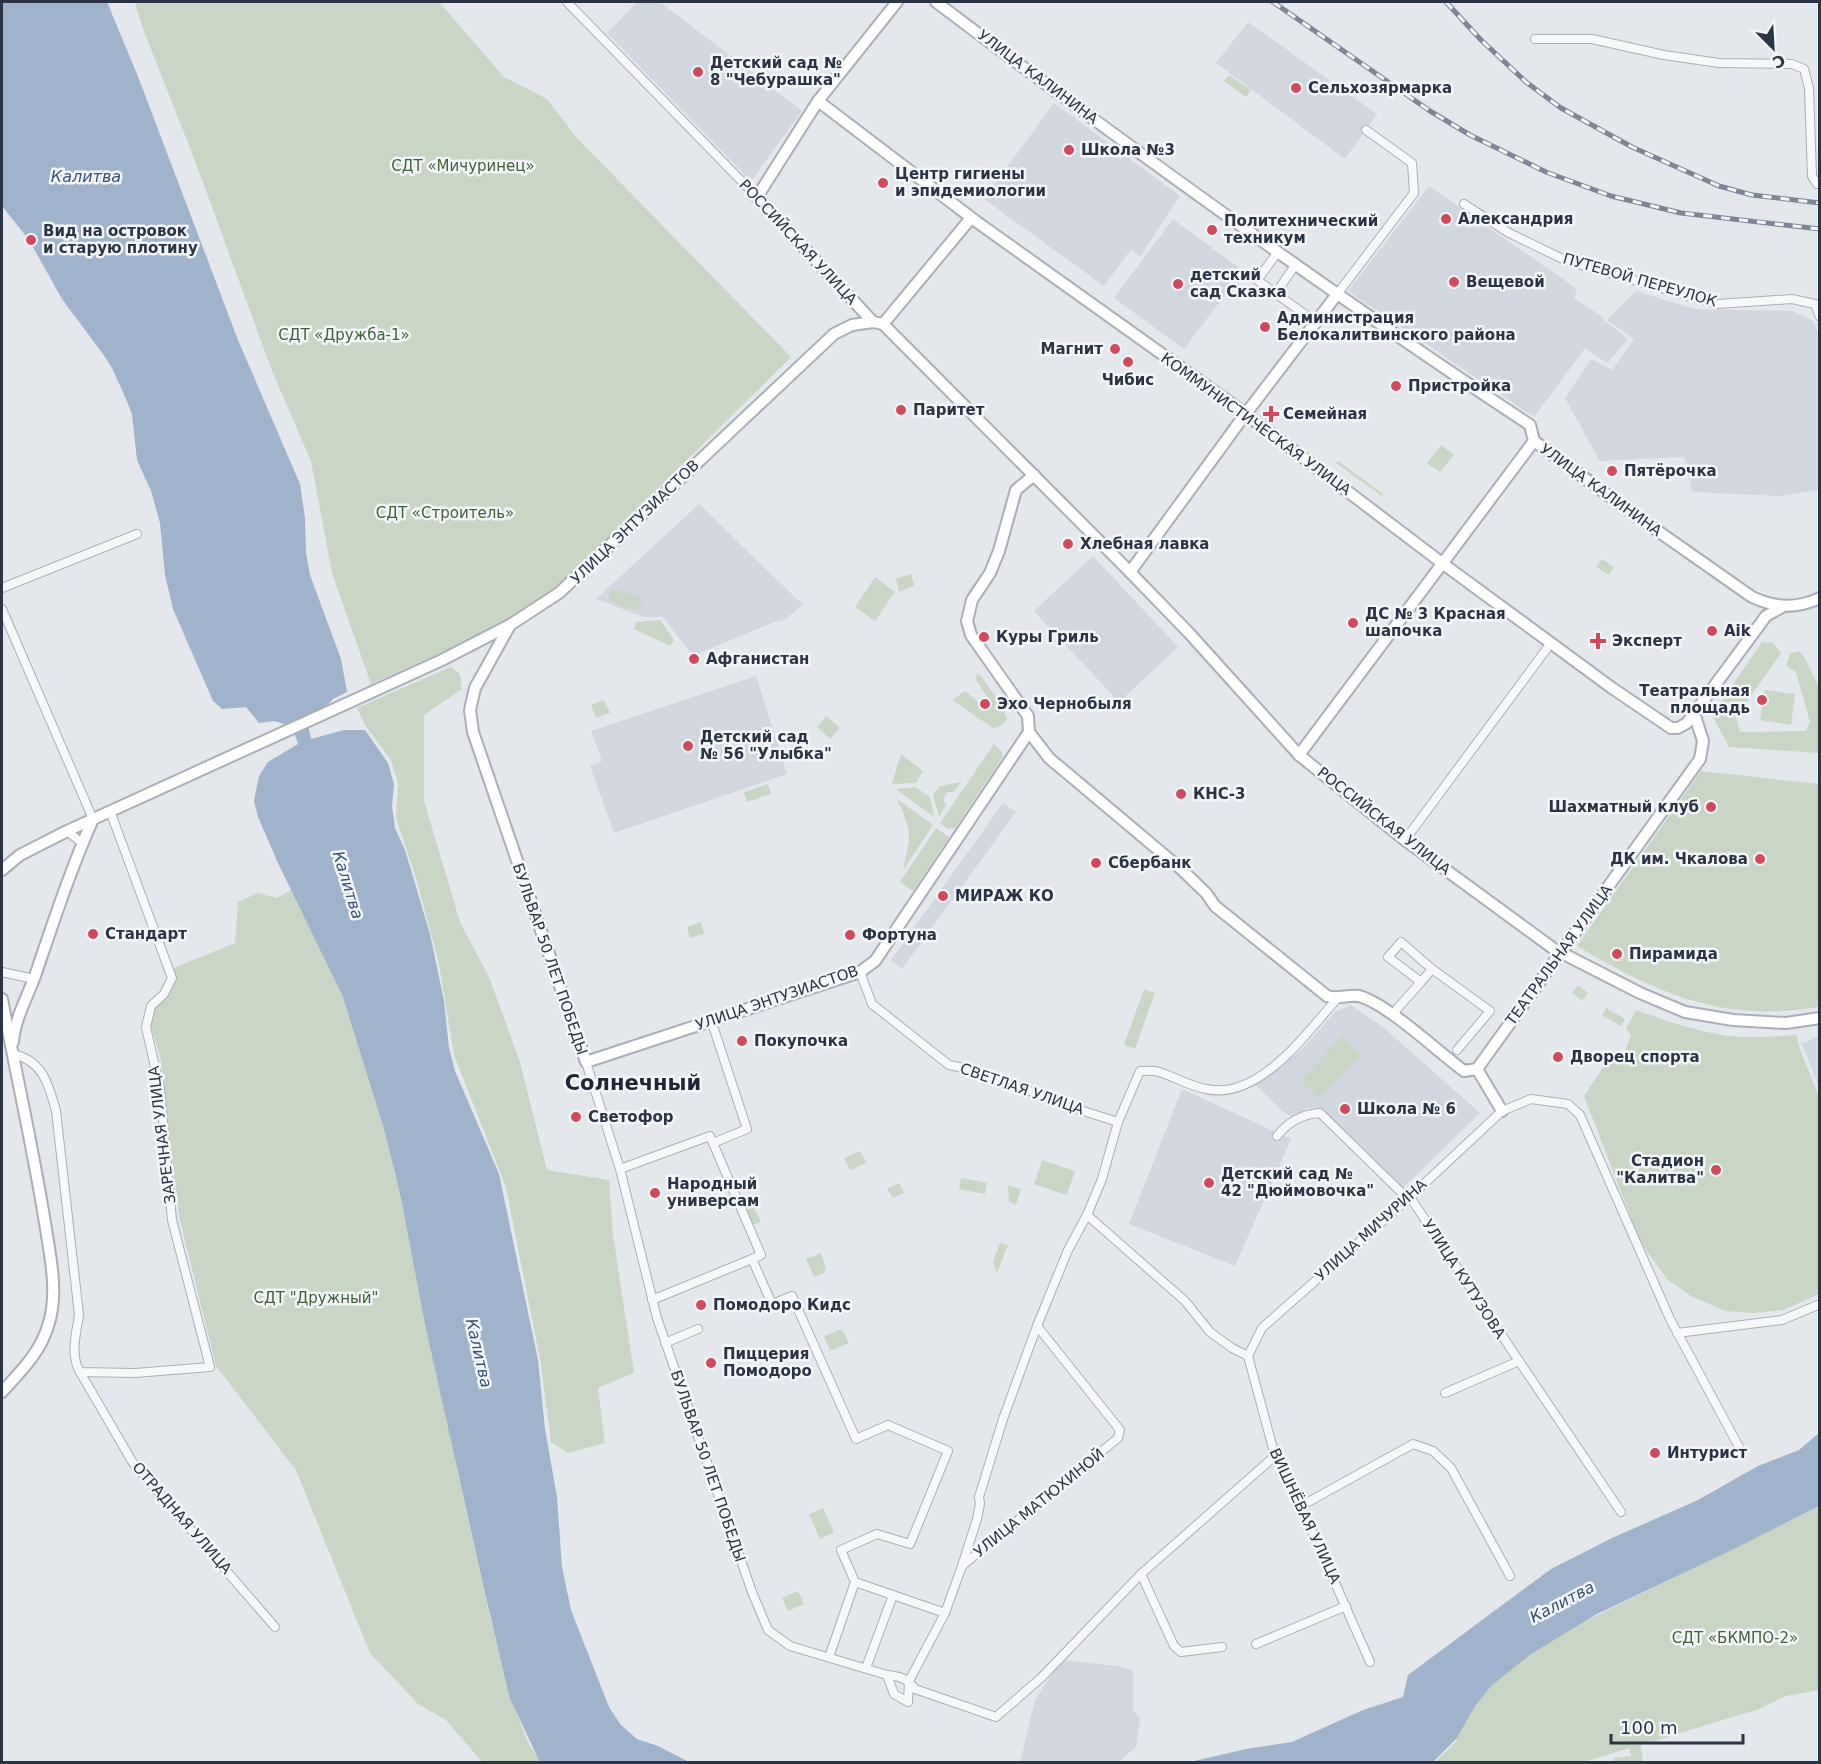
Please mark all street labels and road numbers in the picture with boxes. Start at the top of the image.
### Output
street label: УЛИЦА КАЛИНИНА [974,26,1102,128]
street label: РОССИЙСКАЯ УЛИЦА [735,175,862,309]
street label: ПУТЕВОЙ ПЕРЕУЛОК [1561,248,1720,311]
street label: КОММУНИСТИЧЕСКАЯ УЛИЦА [1157,349,1355,500]
street label: УЛИЦА КАЛИНИНА [1537,440,1666,541]
street label: УЛИЦА ЭНТУЗИАСТОВ [567,456,703,588]
street label: РОССИЙСКАЯ УЛИЦА [1314,763,1455,879]
street label: БУЛЬВАР 50 ЛЕТ ПОБЕДЫ [509,861,591,1057]
street label: ТЕАТРАЛЬНАЯ УЛИЦА [1501,881,1616,1030]
street label: УЛИЦА ЭНТУЗИАСТОВ [693,962,861,1034]
street label: СВЕТЛАЯ УЛИЦА [958,1059,1087,1119]
street label: ЗАРЕЧНАЯ УЛИЦА [145,1064,179,1205]
street label: УЛИЦА МИЧУРИНА [1312,1175,1431,1285]
street label: УЛИЦА КУТУЗОВА [1419,1216,1510,1343]
street label: БУЛЬВАР 50 ЛЕТ ПОБЕДЫ [667,1368,749,1564]
street label: УЛИЦА МАТЮХИНОЙ [969,1444,1108,1561]
street label: ВИШНЁВАЯ УЛИЦА [1266,1445,1346,1587]
street label: ОТРАДНАЯ УЛИЦА [129,1458,236,1578]

